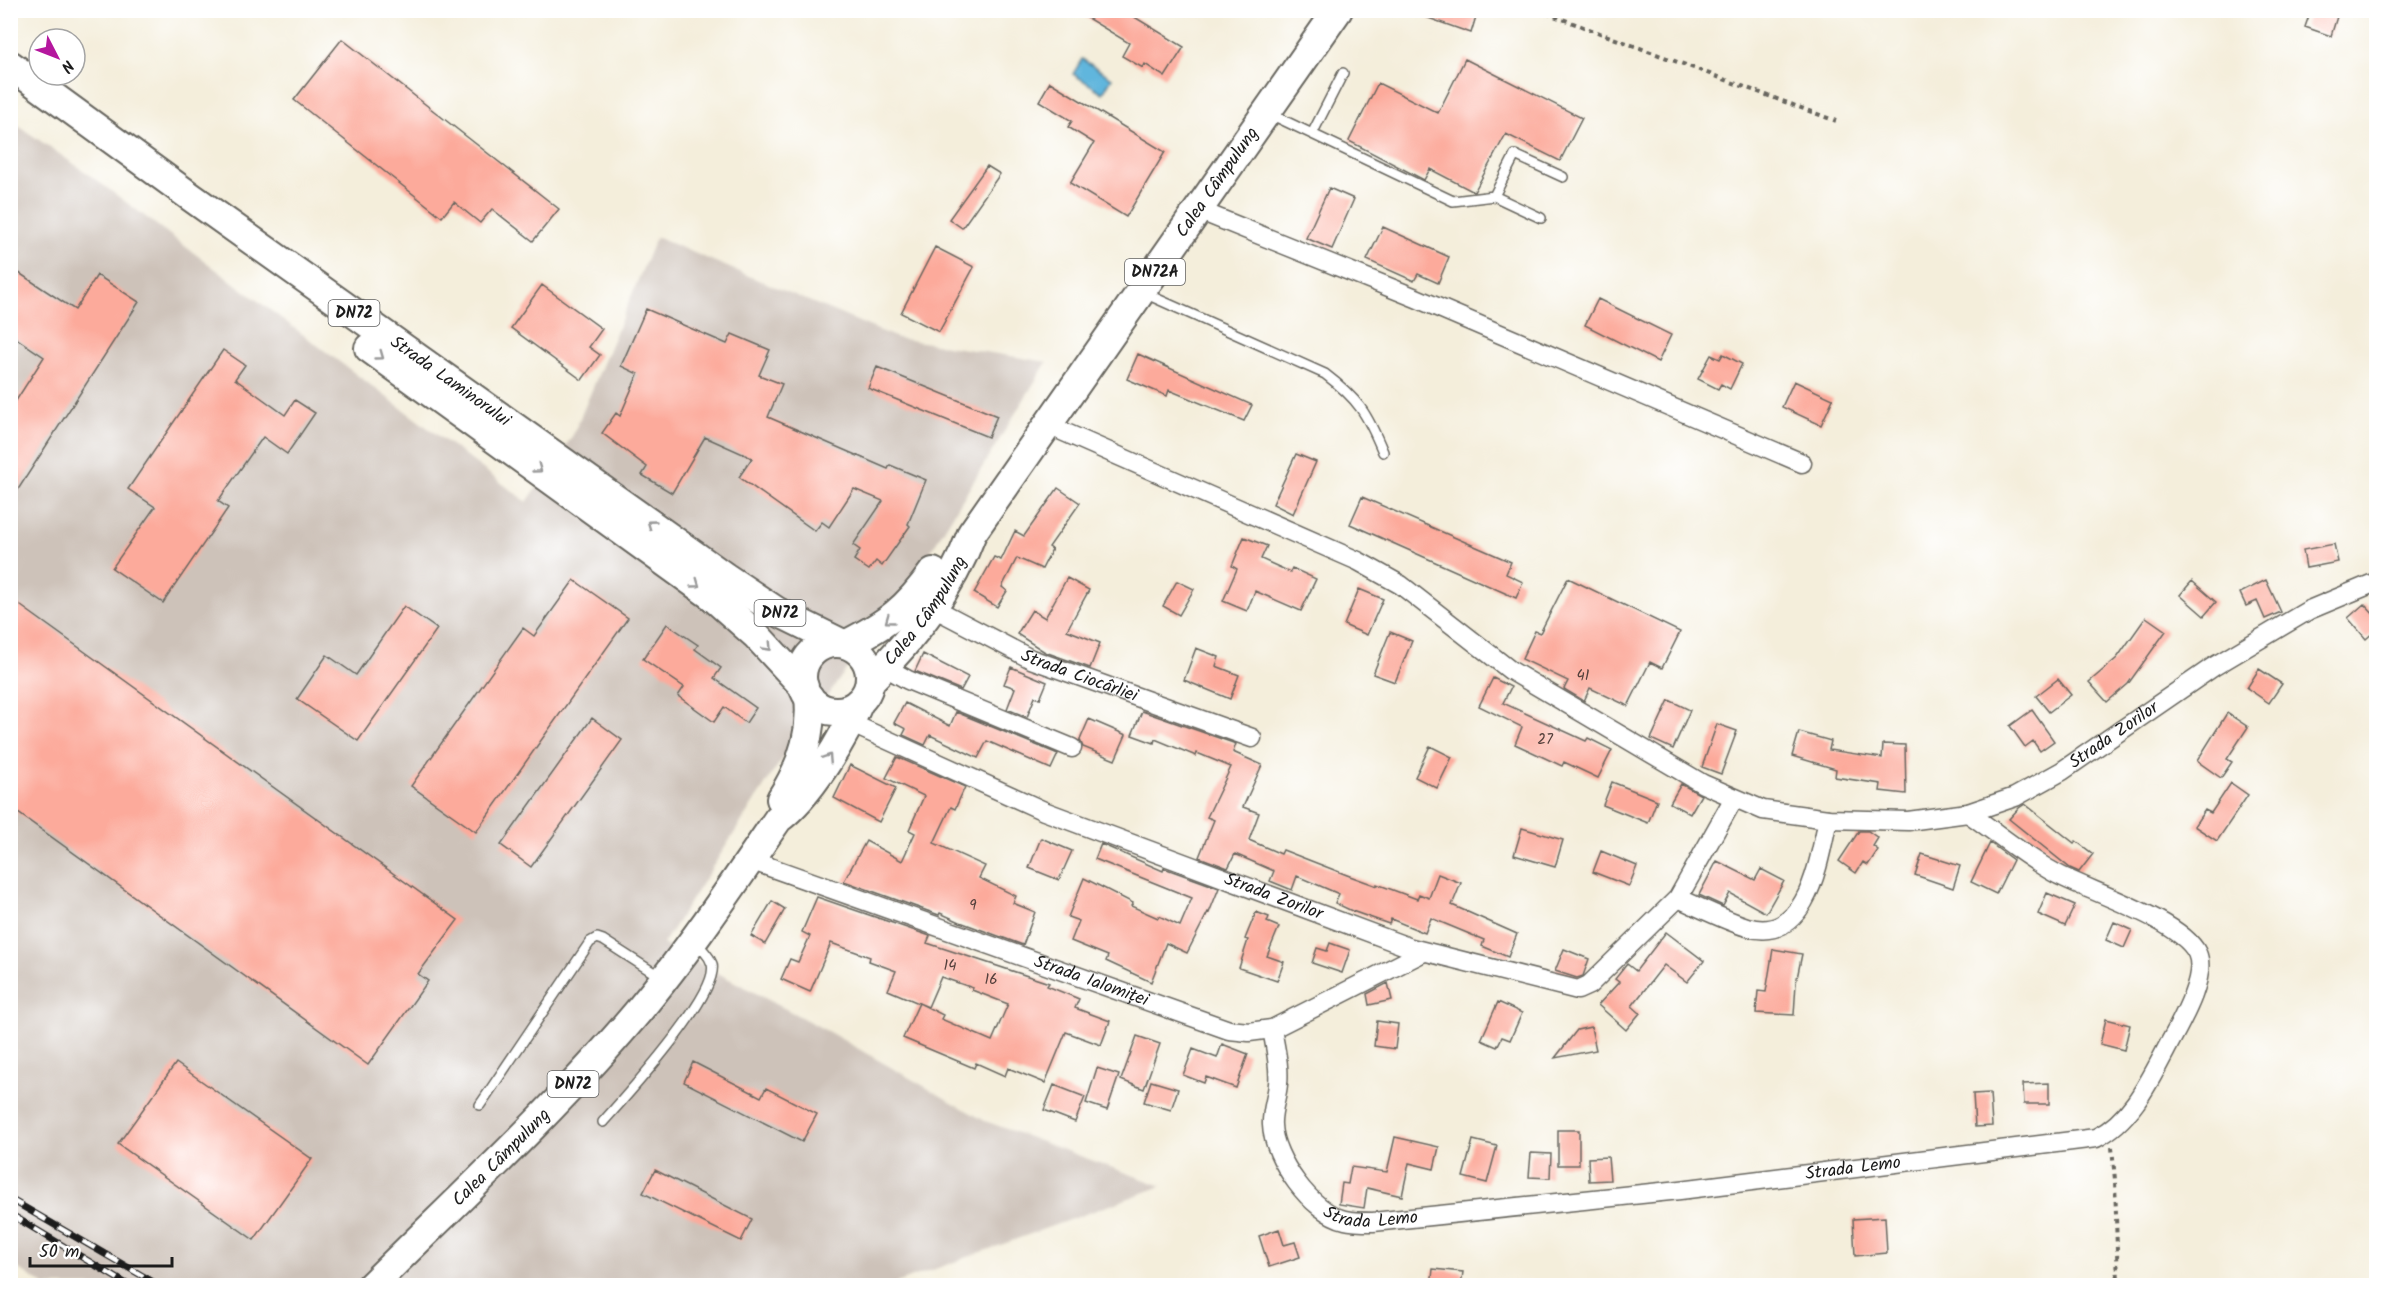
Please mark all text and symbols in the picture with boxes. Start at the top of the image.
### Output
north arrow [27,27,87,87]
text: N [54,54,80,78]
street label: Calea Câmpulung [1168,121,1266,244]
road number: DN72A [1125,259,1185,285]
road number: DN72 [328,300,380,326]
street label: Strada Laminorului [384,328,517,435]
one-way arrow [373,348,384,359]
one-way arrow [531,462,542,473]
one-way arrow [647,521,658,532]
street label: Calea Câmpulung [877,551,975,673]
one-way arrow [689,577,700,588]
road number: DN72 [754,600,806,626]
one-way arrow [885,613,896,624]
one-way arrow [760,640,771,651]
street label: Strada Ciocârliei [1015,642,1142,711]
house number: 41 [1577,664,1590,688]
street label: Strada Zorilor [2063,693,2166,777]
house number: 27 [1537,728,1554,752]
one-way arrow [821,754,832,765]
street label: Strada Zorilor [1220,865,1328,929]
house number: 9 [969,894,977,918]
street label: Strada Ialomiței [1030,947,1153,1015]
house number: 14 [944,954,956,978]
house number: 16 [984,968,998,992]
road number: DN72 [548,1071,598,1097]
street label: Calea Câmpulung [445,1102,558,1214]
street label: Strada Lemo [1804,1148,1903,1189]
street label: Strada Lemo [1317,1198,1419,1237]
scale bar [30,1230,172,1268]
text: 50 m [39,1238,79,1267]

